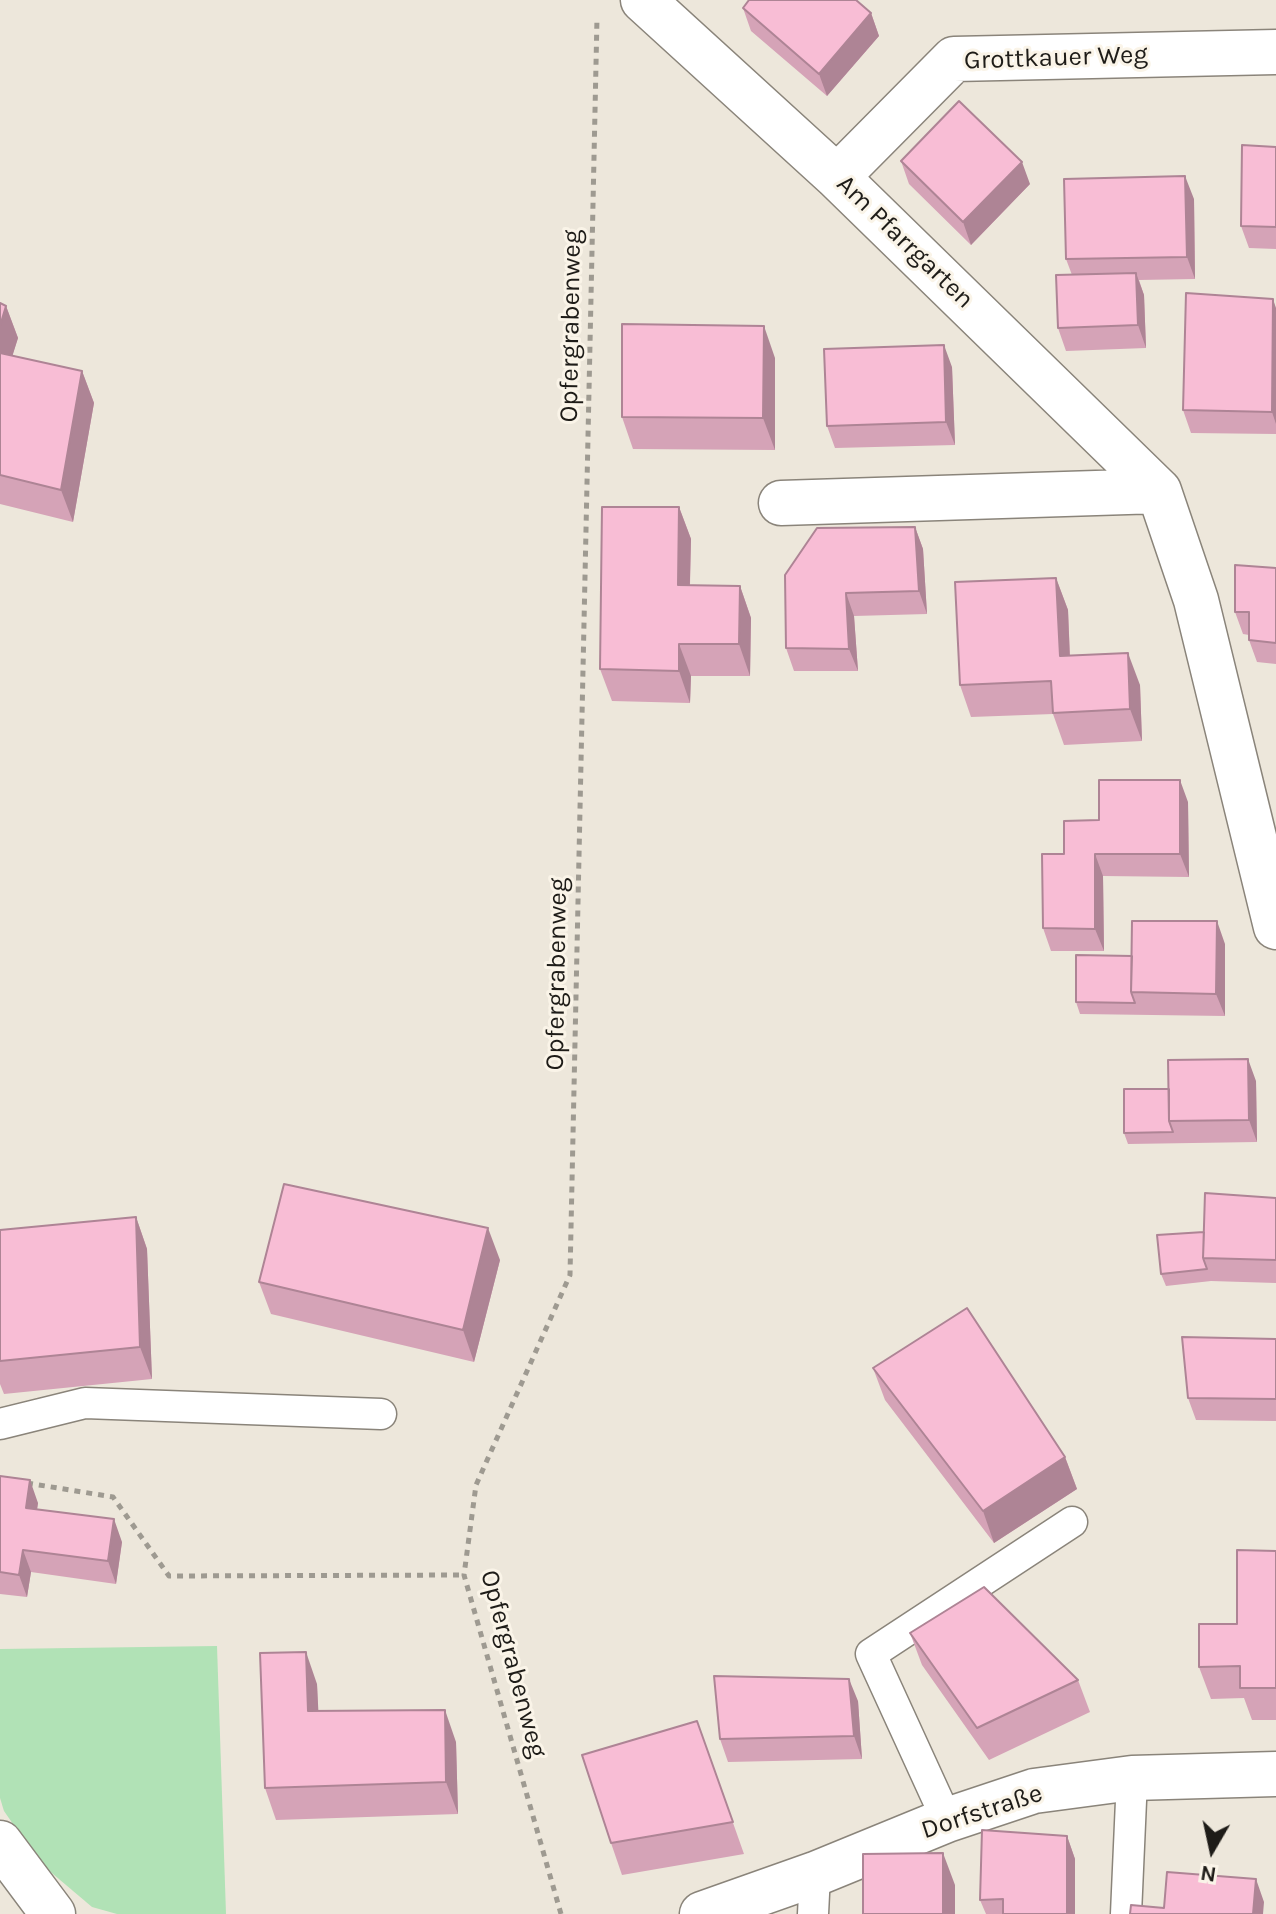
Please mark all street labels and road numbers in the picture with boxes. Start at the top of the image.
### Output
street label: Grottkauer Weg [964,39,1148,77]
street label: Am Pfarrgarten [830,169,980,315]
street label: Opfergrabenweg [554,229,588,423]
street label: Opfergrabenweg [540,877,574,1071]
street label: Opfergrabenweg [473,1567,553,1761]
street label: Dorfstraße [917,1778,1047,1846]

